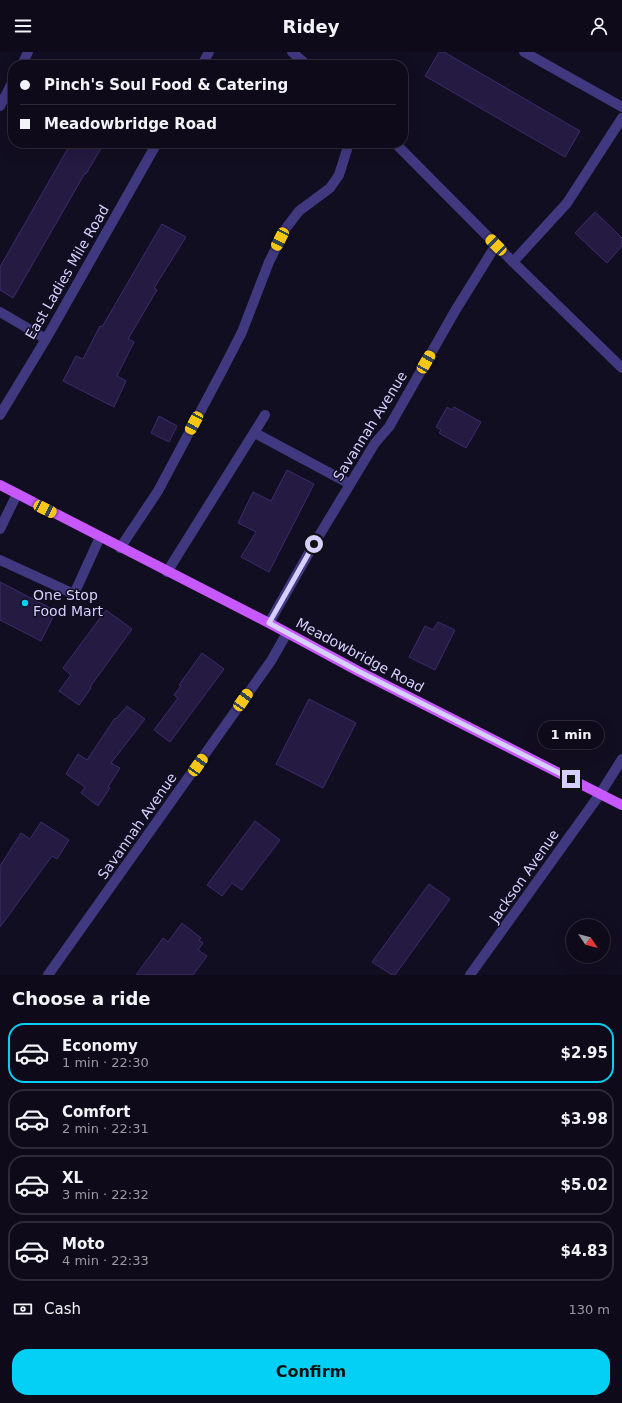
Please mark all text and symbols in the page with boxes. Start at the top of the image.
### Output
icon: menu [12,15,34,37]
icon: person [588,15,610,37]
text: Ridey [283,16,339,37]
text: Pinch's Soul Food & Catering [44,76,288,94]
text: Meadowbridge Road [44,115,217,133]
street label: East Ladies Mile Road [22,202,112,342]
car [269,226,291,252]
car [483,232,509,258]
car [415,349,437,375]
street label: Savannah Avenue [330,368,410,484]
car [183,410,205,436]
car [32,498,58,520]
route start [305,535,323,553]
place label: One Stop Food Mart [33,587,103,619]
marker: One Stop Food Mart [20,598,30,608]
street label: Meadowbridge Road [293,614,427,696]
car [231,687,255,713]
callout: 1 min [538,721,604,749]
text: 1 min [551,727,591,742]
car [186,752,210,778]
street label: Savannah Avenue [94,770,180,882]
route end [562,770,580,788]
street label: Jackson Avenue [485,826,562,926]
north arrow [566,919,610,963]
map controls [566,919,610,963]
text: Choose a ride [12,988,151,1009]
icon: car [14,1035,50,1071]
text: Economy [62,1037,138,1055]
text: $2.95 [561,1044,608,1062]
text: 1 min · 22:30 [62,1055,149,1070]
icon: car [14,1101,50,1137]
text: Comfort [62,1103,130,1121]
text: $3.98 [561,1110,608,1128]
text: 2 min · 22:31 [62,1121,149,1136]
icon: car [14,1167,50,1203]
text: XL [62,1169,83,1187]
text: $5.02 [561,1176,608,1194]
text: 3 min · 22:32 [62,1187,149,1202]
icon: car [14,1233,50,1269]
text: Moto [62,1235,105,1253]
text: $4.83 [561,1242,608,1260]
text: 4 min · 22:33 [62,1253,149,1268]
icon: cash [12,1298,34,1320]
text: Cash [44,1300,81,1318]
text: 130 m [568,1302,610,1317]
button: Confirm [12,1349,610,1395]

